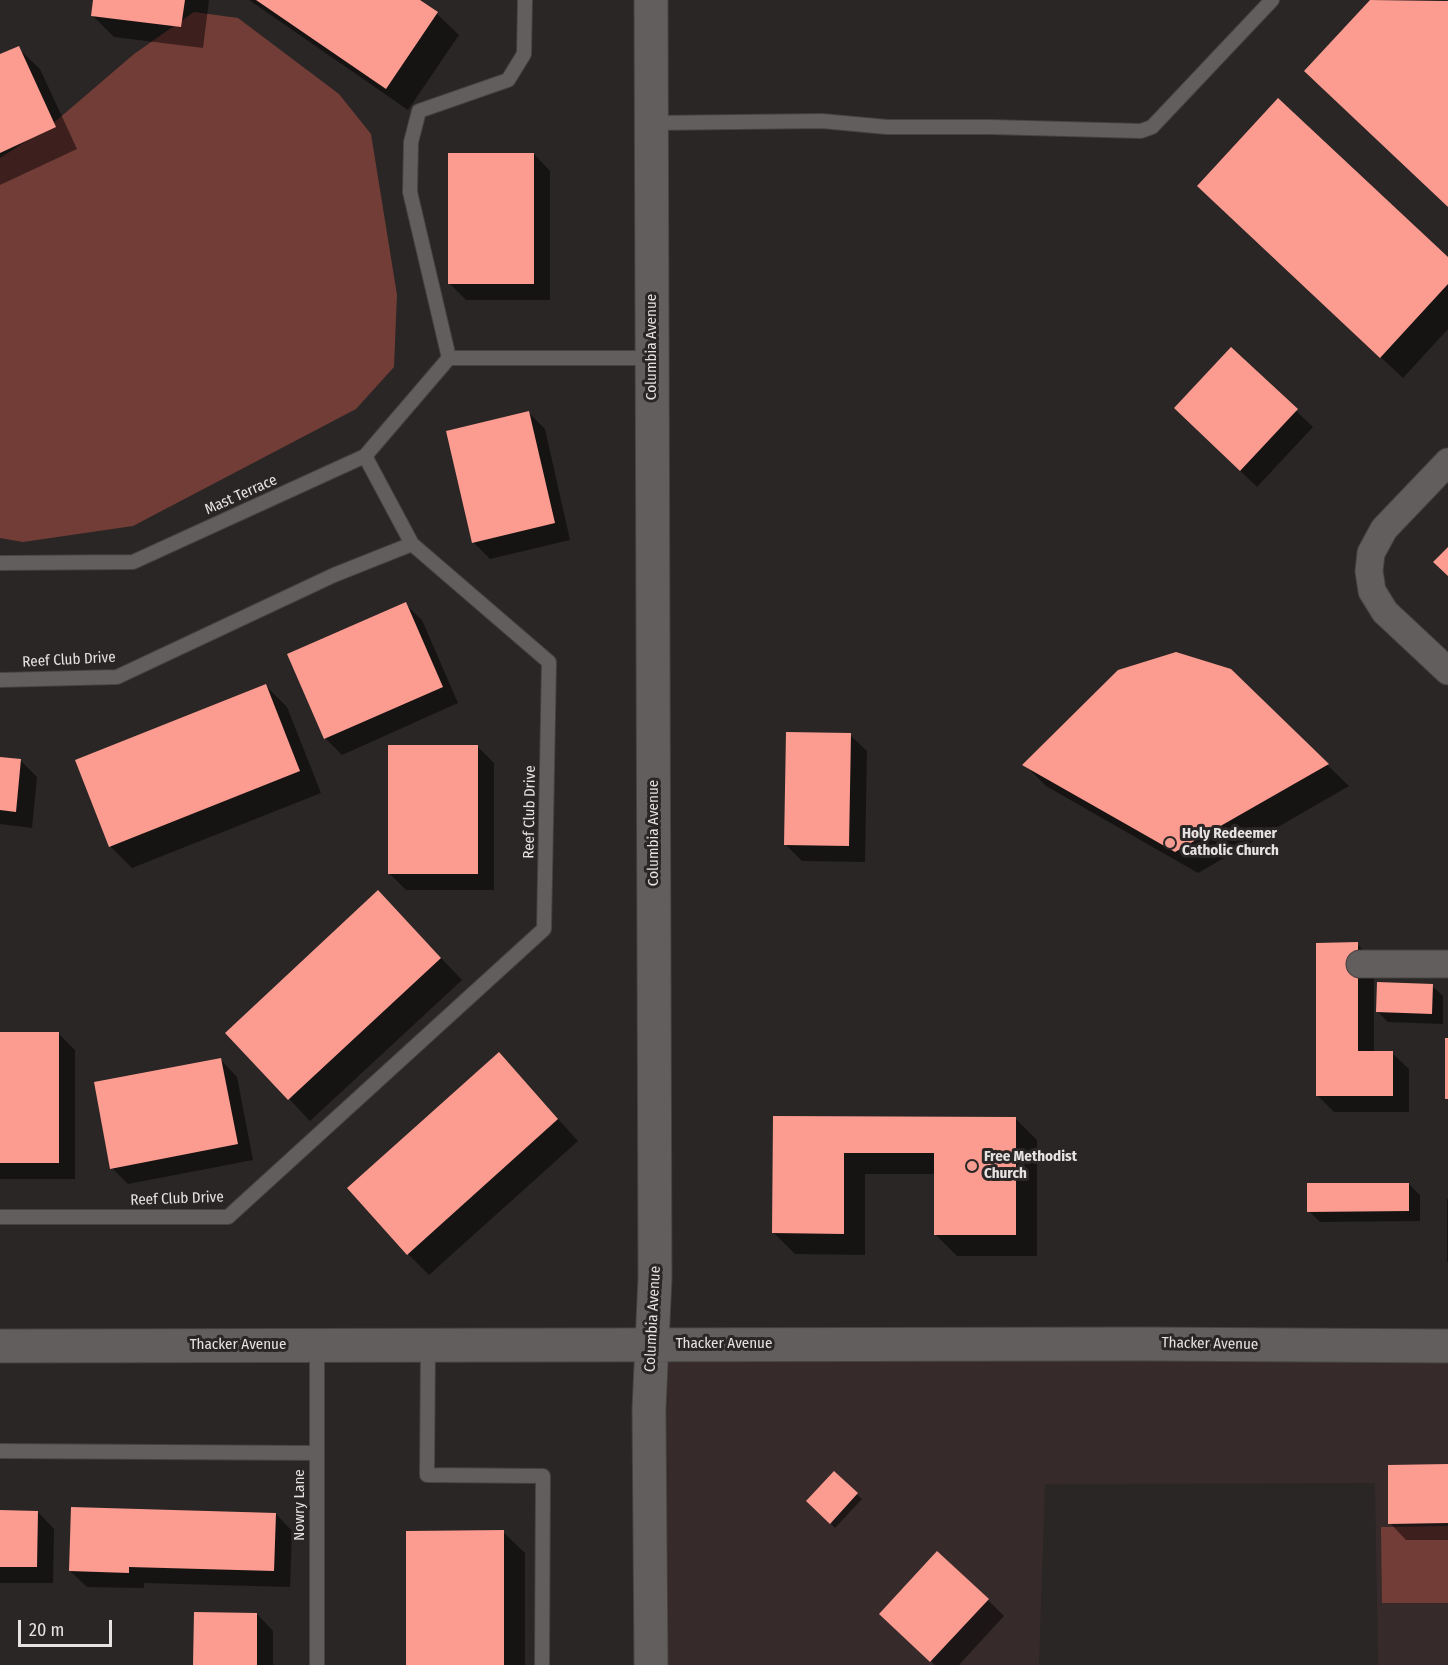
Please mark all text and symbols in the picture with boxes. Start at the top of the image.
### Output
street label: Columbia Avenue [643,294,661,400]
street label: Mast Terrace [202,471,280,519]
street label: Reef Club Drive [22,649,116,671]
street label: Reef Club Drive [520,765,540,859]
street label: Columbia Avenue [645,780,663,886]
place label: Holy Redeemer Catholic Church [1182,825,1279,860]
marker: Holy Redeemer Catholic Church [1163,836,1177,850]
place label: Free Methodist Church [984,1148,1077,1183]
marker: Free Methodist Church [965,1159,979,1173]
street label: Reef Club Drive [130,1188,224,1210]
street label: Columbia Avenue [641,1265,665,1373]
street label: Thacker Avenue [1161,1334,1259,1354]
street label: Thacker Avenue [676,1335,772,1353]
street label: Thacker Avenue [190,1336,286,1354]
street label: Nowry Lane [291,1469,309,1541]
scale bar [21,1608,116,1646]
text: 20 m [29,1619,64,1641]

